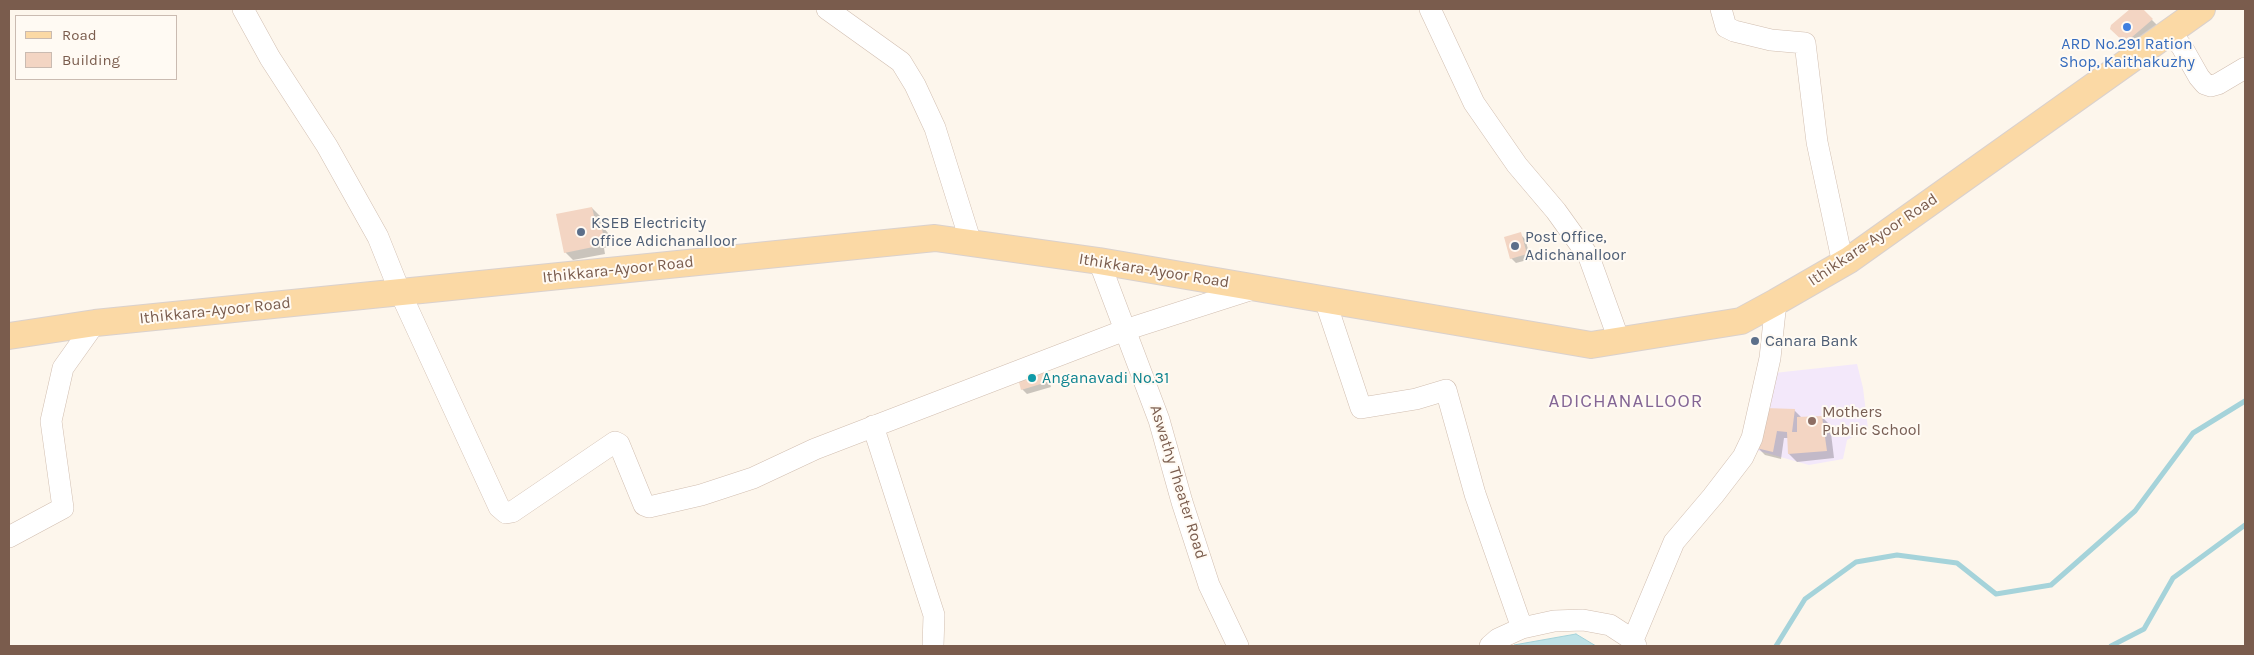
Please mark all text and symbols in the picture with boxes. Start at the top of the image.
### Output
legend [15,15,178,80]
marker: ARD No.291 Ration Shop, Kaithakuzhy [2121,21,2133,33]
text: Road [62,26,97,44]
place label: ARD No.291 Ration Shop, Kaithakuzhy [2059,34,2195,72]
text: Building [62,51,120,69]
street label: Ithikkara-Ayoor Road [1805,190,1941,290]
place label: KSEB Electricity office Adichanalloor [591,213,737,251]
marker: KSEB Electricity office Adichanalloor [575,226,587,238]
place label: Post Office, Adichanalloor [1525,227,1626,265]
marker: Post Office, Adichanalloor [1509,240,1521,252]
street label: Ithikkara-Ayoor Road [1077,250,1231,292]
street label: Ithikkara-Ayoor Road [541,253,695,287]
street label: Ithikkara-Ayoor Road [138,294,292,328]
place label: Canara Bank [1765,331,1858,351]
marker: Canara Bank [1749,335,1761,347]
place label: Anganavadi No.31 [1042,368,1169,388]
marker: Anganavadi No.31 [1026,372,1038,384]
district label: ADICHANALLOOR [1547,391,1705,413]
place label: Mothers Public School [1822,402,1921,440]
street label: Aswathy Theater Road [1145,403,1211,561]
marker: Mothers Public School [1806,415,1818,427]

